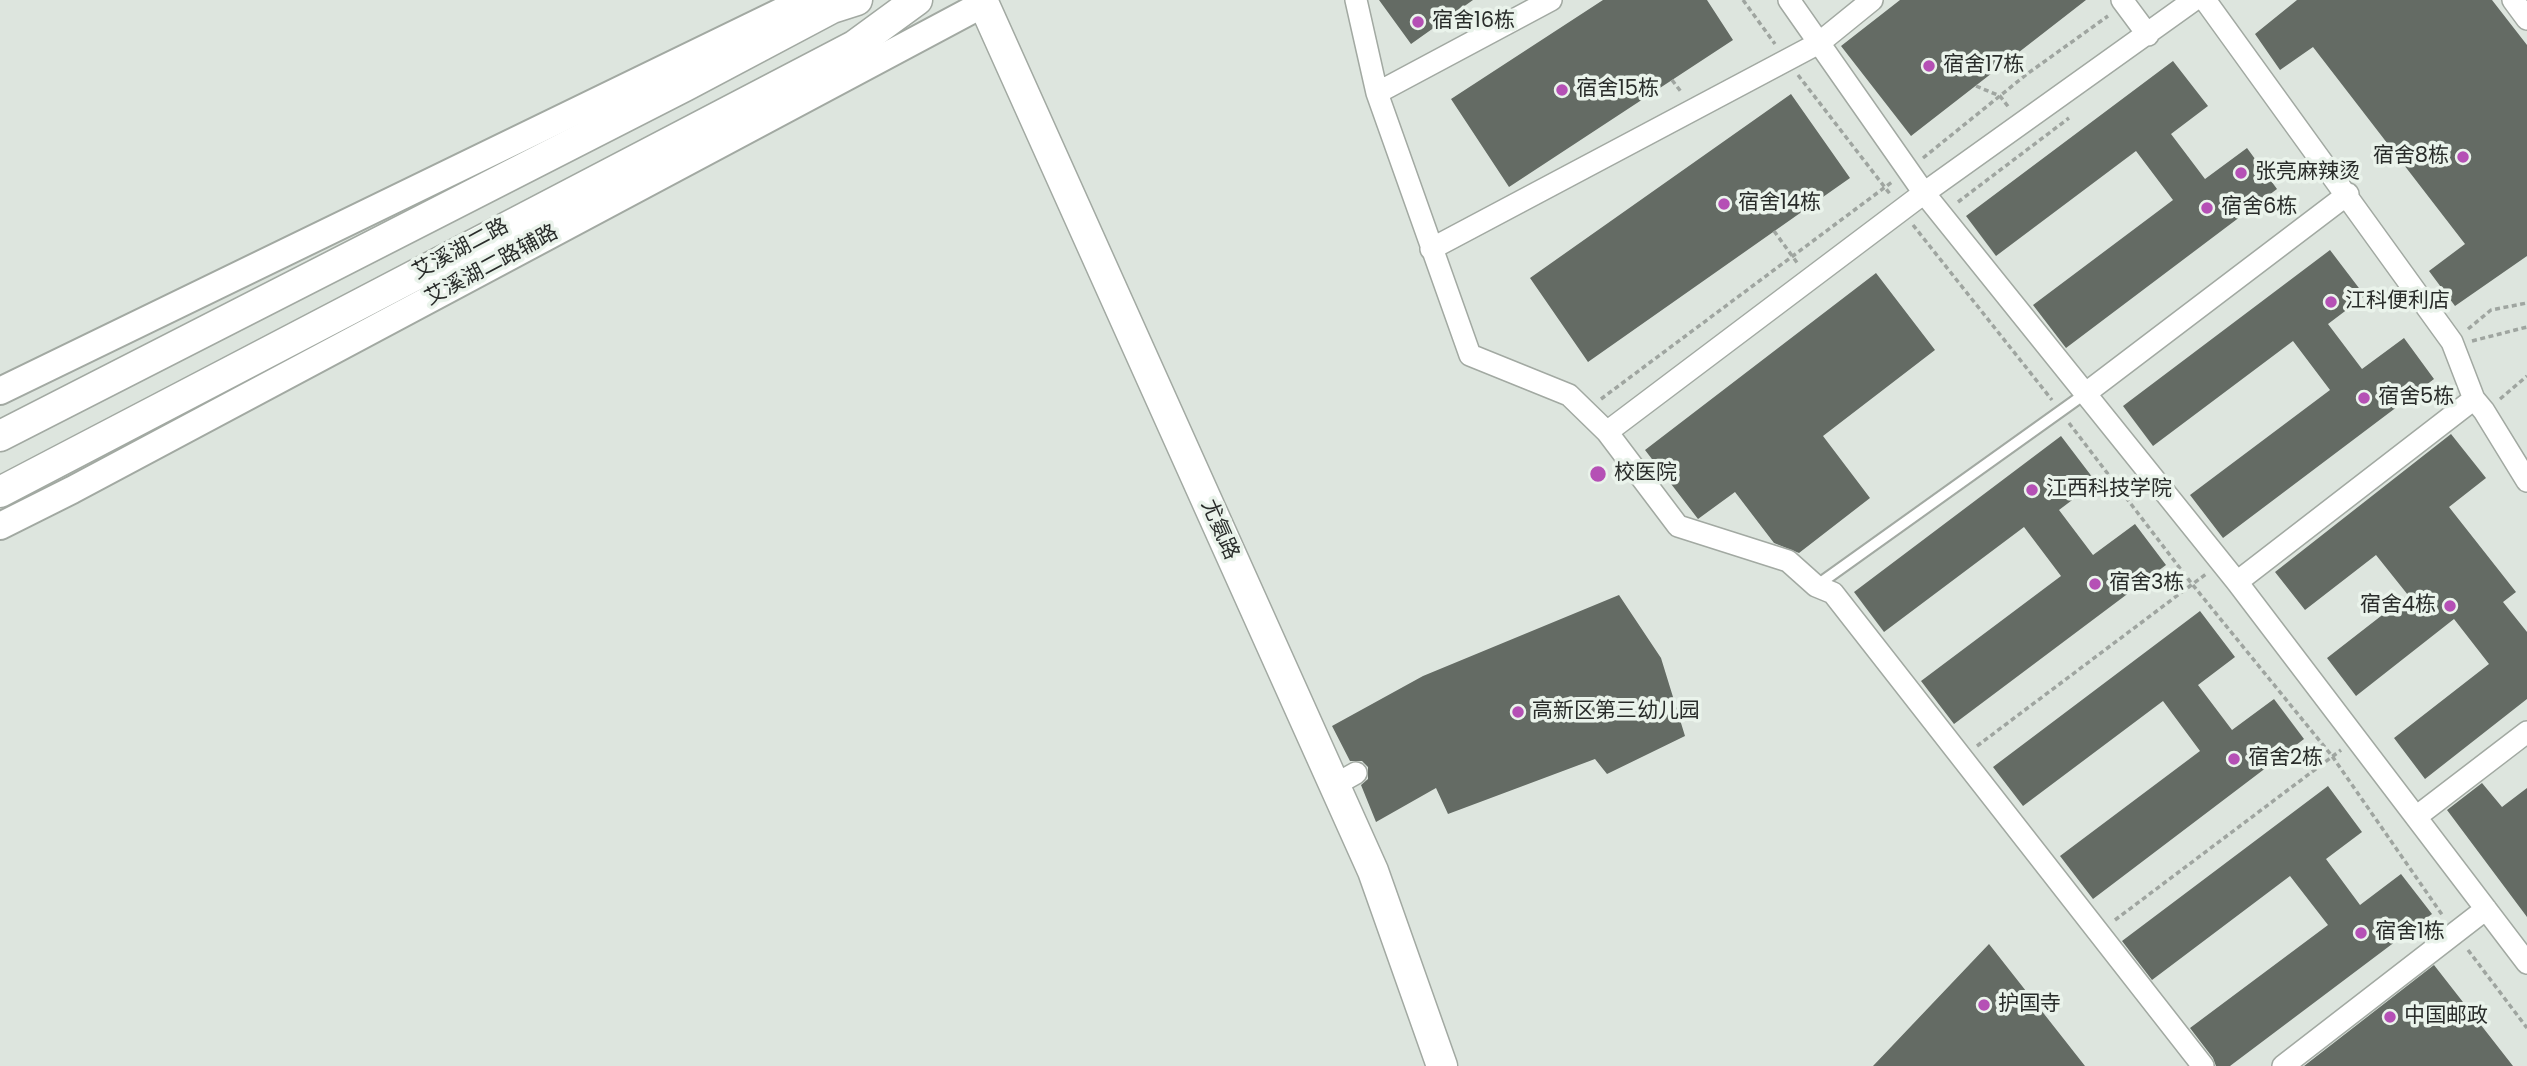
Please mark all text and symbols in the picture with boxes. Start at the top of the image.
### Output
place label: 宿舍16栋 [1432,9,1515,35]
marker: 宿舍16栋 [1410,14,1426,30]
place label: 宿舍17栋 [1943,53,2024,79]
marker: 宿舍17栋 [1921,58,1937,74]
place label: 宿舍15栋 [1576,77,1659,103]
marker: 宿舍15栋 [1554,82,1570,98]
place label: 宿舍8栋 [2373,144,2449,170]
marker: 宿舍8栋 [2455,149,2471,165]
place label: 张亮麻辣烫 [2255,160,2360,186]
marker: 张亮麻辣烫 [2233,165,2249,181]
place label: 宿舍14栋 [1738,191,1821,217]
place label: 宿舍6栋 [2221,195,2297,221]
marker: 宿舍14栋 [1716,196,1732,212]
marker: 宿舍6栋 [2199,200,2215,216]
street label: 艾溪湖二路 [409,214,513,286]
street label: 艾溪湖二路辅路 [421,220,563,312]
place label: 江科便利店 [2345,289,2450,315]
marker: 江科便利店 [2323,294,2339,310]
place label: 宿舍5栋 [2378,385,2454,411]
marker: 宿舍5栋 [2356,390,2372,406]
place label: 校医院 [1614,461,1677,487]
marker: 校医院 [1588,464,1608,484]
place label: 江西科技学院 [2046,477,2172,503]
marker: 江西科技学院 [2024,482,2040,498]
street label: 尤氨路 [1195,496,1243,564]
place label: 宿舍3栋 [2109,571,2184,597]
marker: 宿舍3栋 [2087,576,2103,592]
place label: 宿舍4栋 [2360,593,2436,619]
marker: 宿舍4栋 [2442,598,2458,614]
place label: 高新区第三幼儿园 [1532,699,1700,725]
marker: 高新区第三幼儿园 [1510,704,1526,720]
place label: 宿舍2栋 [2248,746,2323,772]
marker: 宿舍2栋 [2226,751,2242,767]
place label: 宿舍1栋 [2375,920,2445,946]
marker: 宿舍1栋 [2353,925,2369,941]
place label: 护国寺 [1998,992,2061,1018]
marker: 护国寺 [1976,997,1992,1013]
place label: 中国邮政 [2404,1004,2488,1030]
marker: 中国邮政 [2382,1009,2398,1025]

